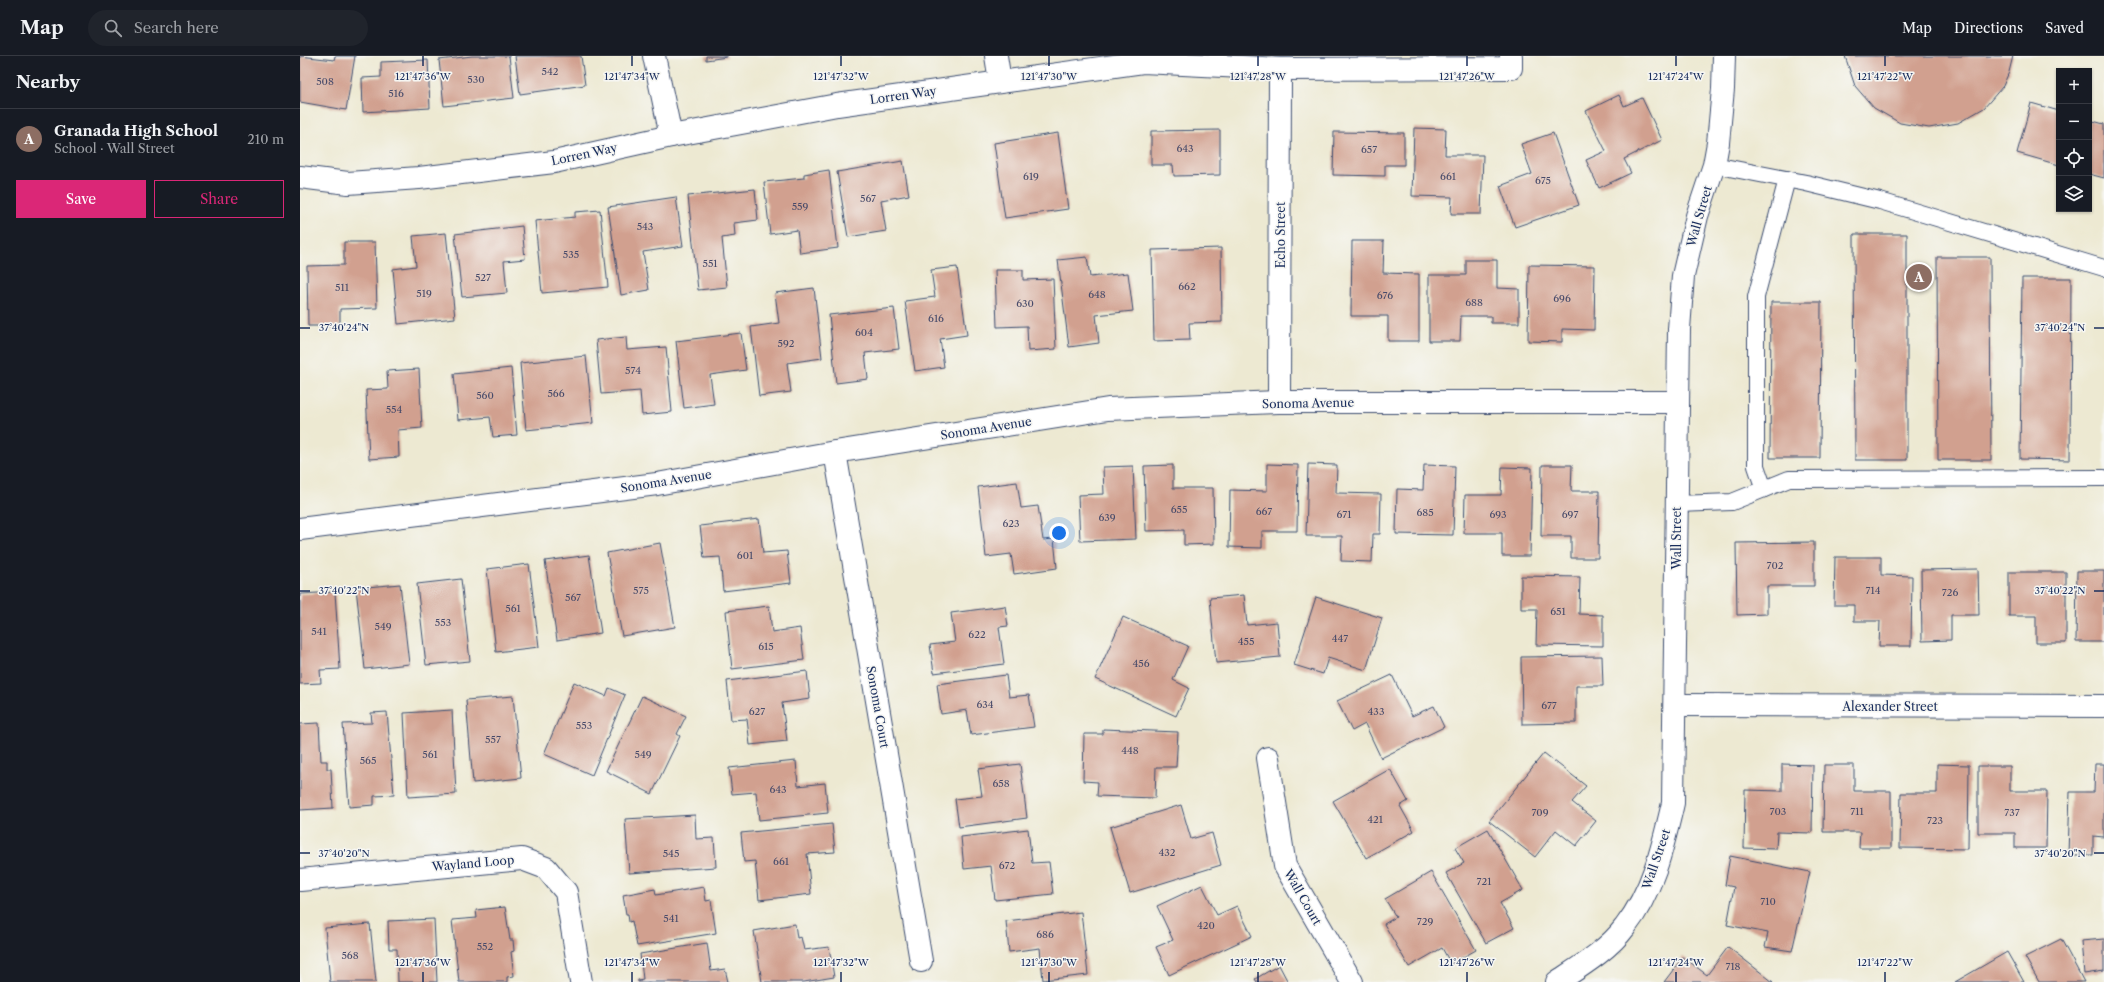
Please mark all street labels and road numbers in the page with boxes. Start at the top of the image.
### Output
street label: Lorren Way [869,83,937,107]
street label: Lorren Way [550,140,619,168]
street label: Wall Street [1683,183,1715,249]
street label: Echo Street [1273,201,1288,268]
street label: Sonoma Avenue [1262,395,1354,411]
street label: Sonoma Avenue [939,413,1033,443]
street label: Sonoma Avenue [619,466,713,496]
street label: Wall Street [1669,506,1684,570]
street label: Sonoma Court [863,665,893,750]
street label: Alexander Street [1841,699,1939,714]
street label: Wall Street [1638,826,1674,892]
street label: Wayland Loop [430,852,515,874]
street label: Wall Court [1280,866,1325,928]

